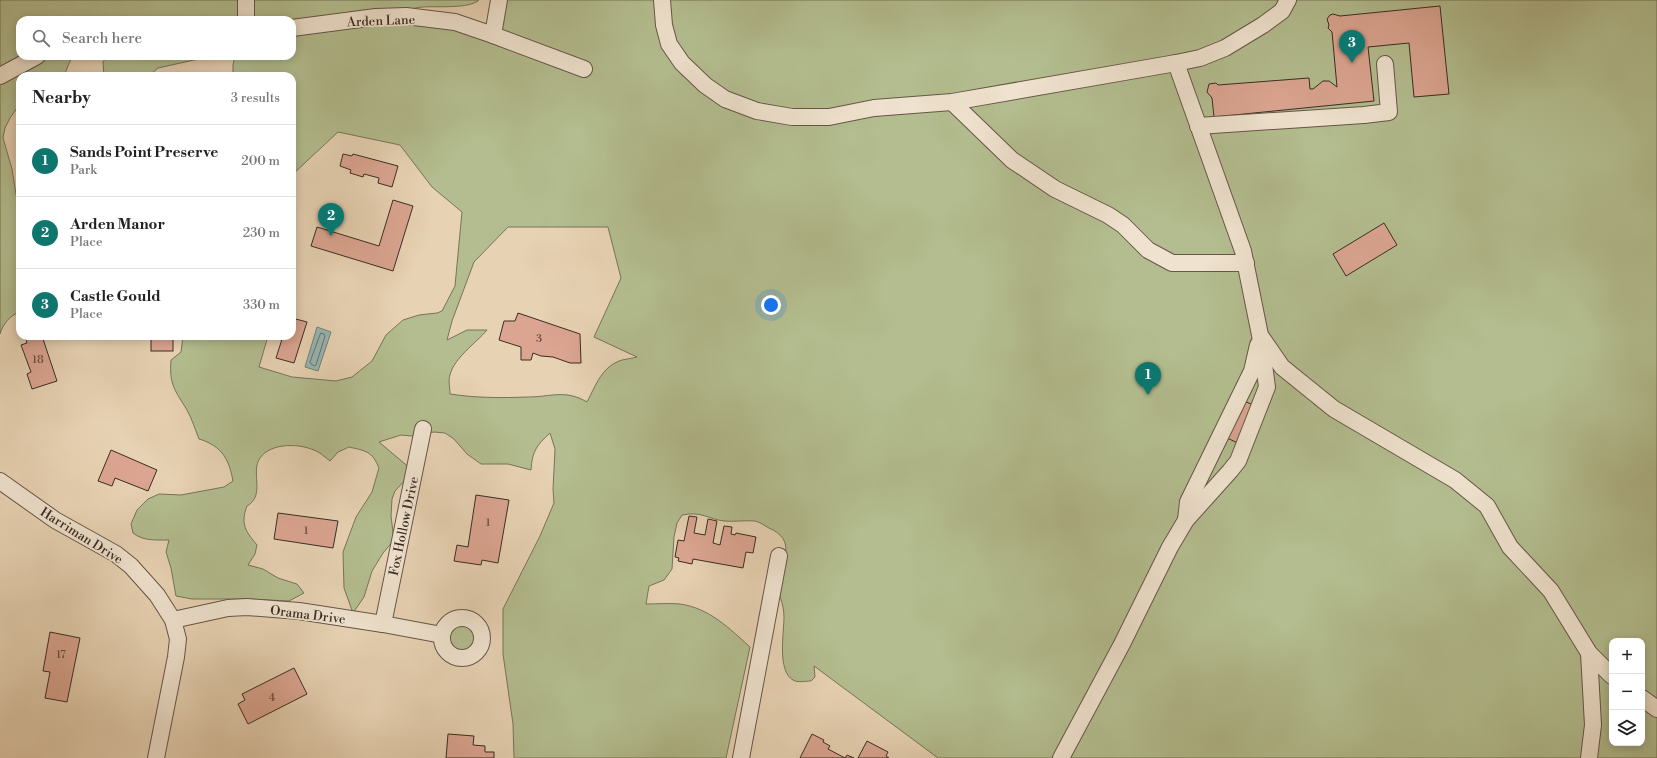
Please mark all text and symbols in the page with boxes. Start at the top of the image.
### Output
street label: Arden Lane [346,12,416,30]
search box [16,16,296,60]
icon: search [30,27,52,49]
text: Search here [62,29,142,48]
pin: 3 [1339,30,1365,63]
text: Nearby [32,87,91,109]
text: 3 results [231,90,280,106]
text: Sands Point Preserve [70,143,218,162]
text: 1 [42,153,48,169]
text: 200 m [241,153,280,169]
text: Park [70,162,97,178]
pin: 2 [318,203,344,236]
text: Arden Manor [70,215,165,234]
text: 2 [41,225,49,241]
text: 230 m [243,225,280,241]
text: Place [70,234,102,250]
text: Castle Gould [70,287,161,306]
your location [761,295,781,315]
text: 3 [41,297,49,313]
text: 330 m [243,297,280,313]
text: Place [70,306,102,322]
house number: 3 [536,332,542,346]
house number: 18 [32,353,44,367]
pin: 1 [1135,362,1161,395]
street label: Fox Hollow Drive [386,475,422,577]
street label: Harriman Drive [37,504,126,568]
house number: 1 [486,516,491,530]
house number: 1 [304,524,309,538]
street label: Orama Drive [269,602,347,628]
map controls [1609,638,1645,746]
button: + [1609,638,1645,674]
house number: 17 [56,648,66,662]
button: − [1609,674,1645,710]
house number: 4 [269,691,276,705]
button: layers [1609,710,1645,746]

